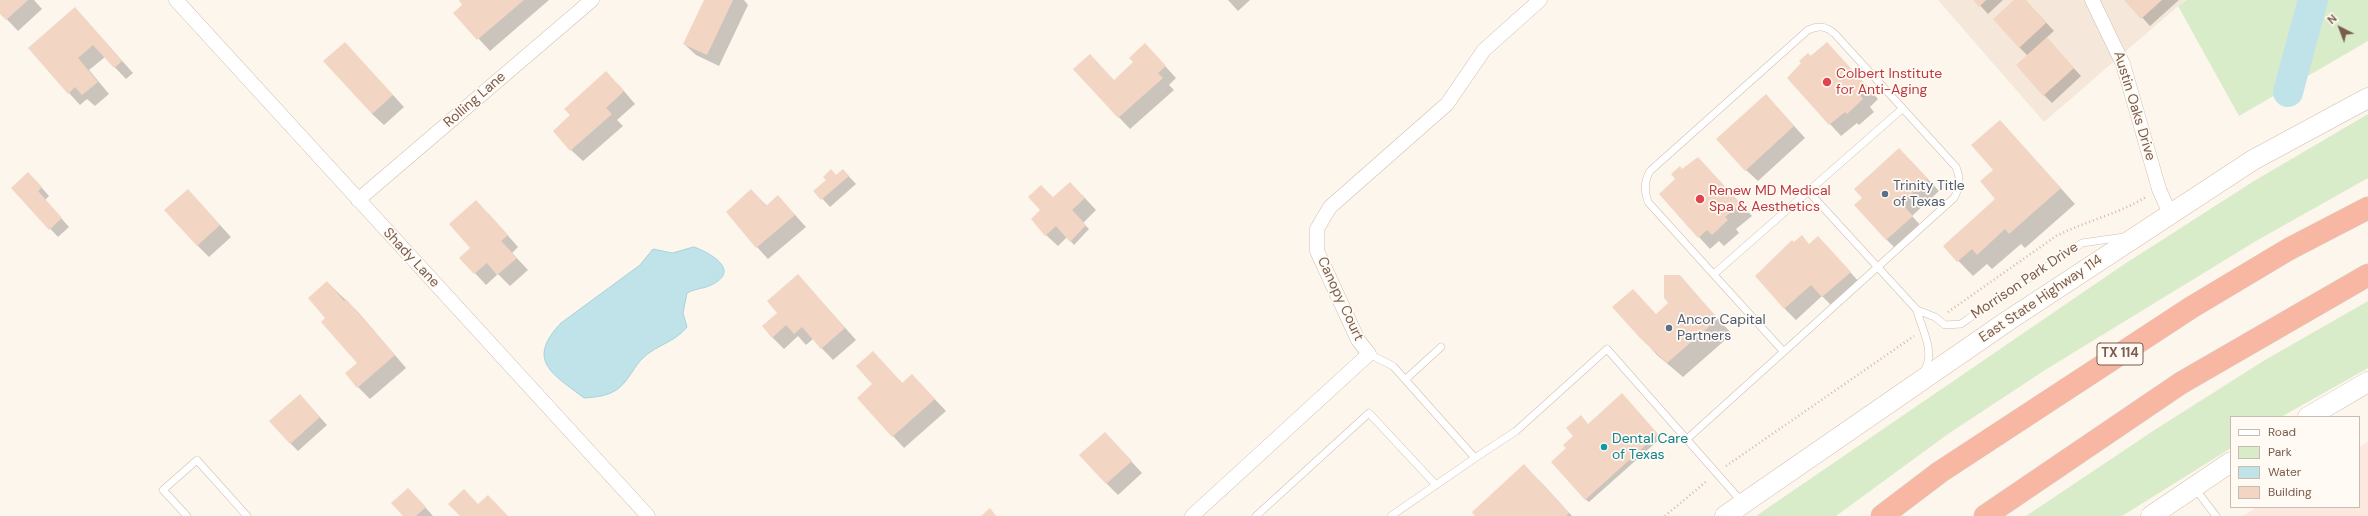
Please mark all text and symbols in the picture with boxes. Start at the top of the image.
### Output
north arrow [2320,8,2360,48]
text: N [2324,11,2340,27]
street label: Austin Oaks Drive [2109,49,2159,163]
place label: Colbert Institute for Anti-Aging [1836,66,1942,98]
street label: Rolling Lane [441,69,509,131]
marker: Colbert Institute for Anti-Aging [1821,76,1833,88]
place label: Trinity Title of Texas [1893,178,1965,210]
place label: Renew MD Medical Spa & Aesthetics [1709,183,1831,216]
marker: Trinity Title of Texas [1880,189,1890,199]
marker: Renew MD Medical Spa & Aesthetics [1694,193,1706,205]
street label: Shady Lane [379,225,443,291]
street label: Morrison Park Drive [1968,239,2082,323]
street label: East State Highway 114 [1976,252,2106,346]
street label: Canopy Court [1313,254,1367,344]
place label: Ancor Capital Partners [1677,312,1766,344]
marker: Ancor Capital Partners [1664,323,1674,333]
road number: TX 114 [2097,343,2143,365]
legend [2230,416,2360,508]
text: Road [2268,424,2296,440]
place label: Dental Care of Texas [1612,431,1688,464]
marker: Dental Care of Texas [1599,442,1609,452]
text: Park [2268,444,2292,460]
text: Water [2268,464,2301,480]
text: Building [2268,484,2312,500]

